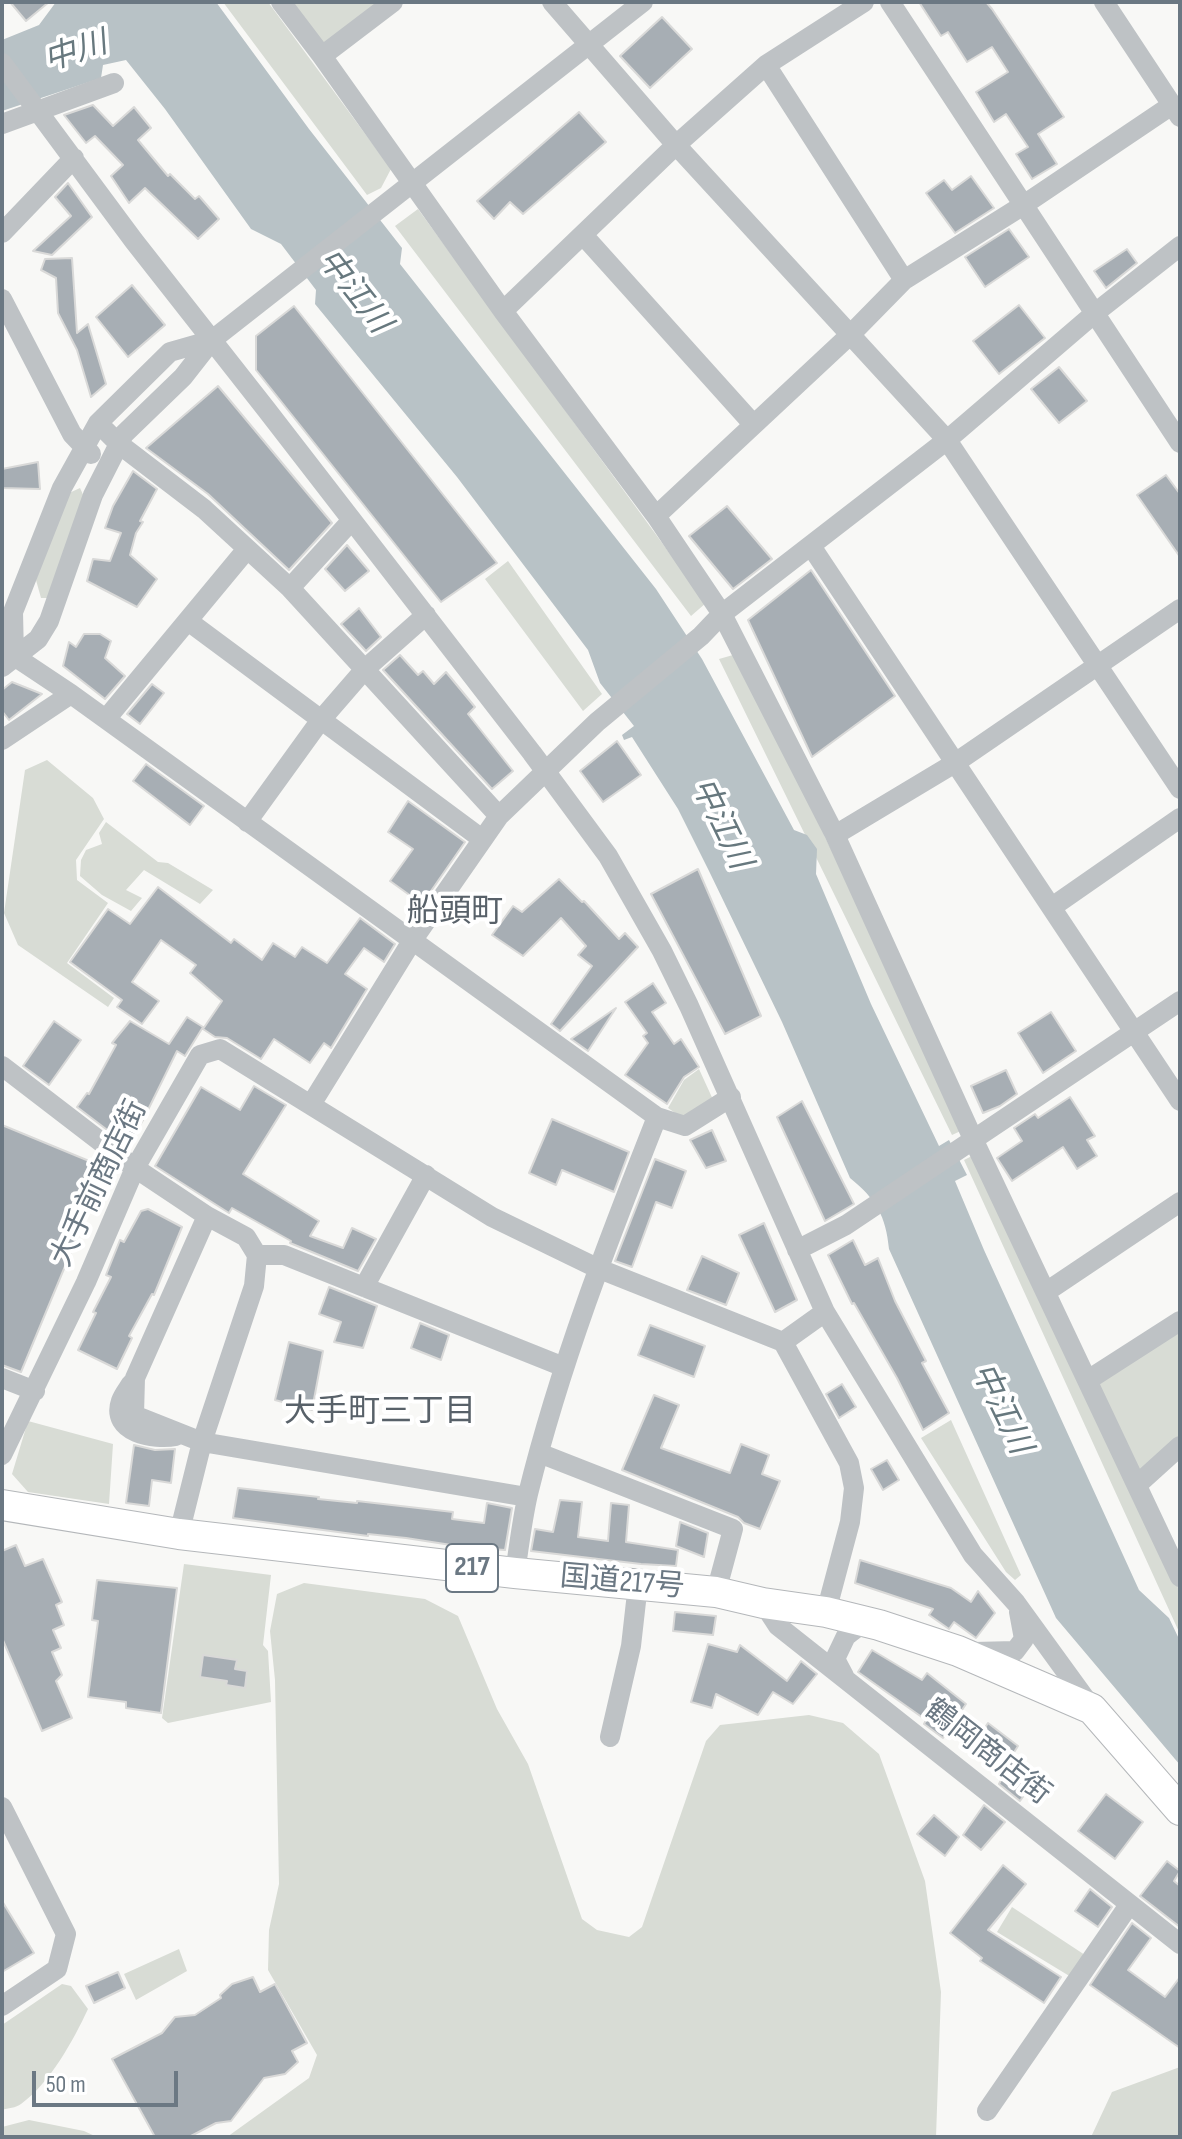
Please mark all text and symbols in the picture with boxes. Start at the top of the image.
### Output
water label: 中川 [40,25,112,81]
water label: 中江川 [308,242,398,342]
water label: 中江川 [682,772,758,876]
district label: 船頭町 [407,894,503,932]
street label: 大手前商店街 [44,1095,156,1273]
water label: 中江川 [962,1357,1038,1461]
district label: 大手町三丁目 [284,1394,476,1432]
road number: 217 [446,1544,498,1592]
street label: 国道217号 [558,1560,686,1606]
street label: 鶴岡商店街 [917,1693,1057,1813]
scale bar [36,2055,182,2105]
text: 50 m [46,2070,86,2099]

